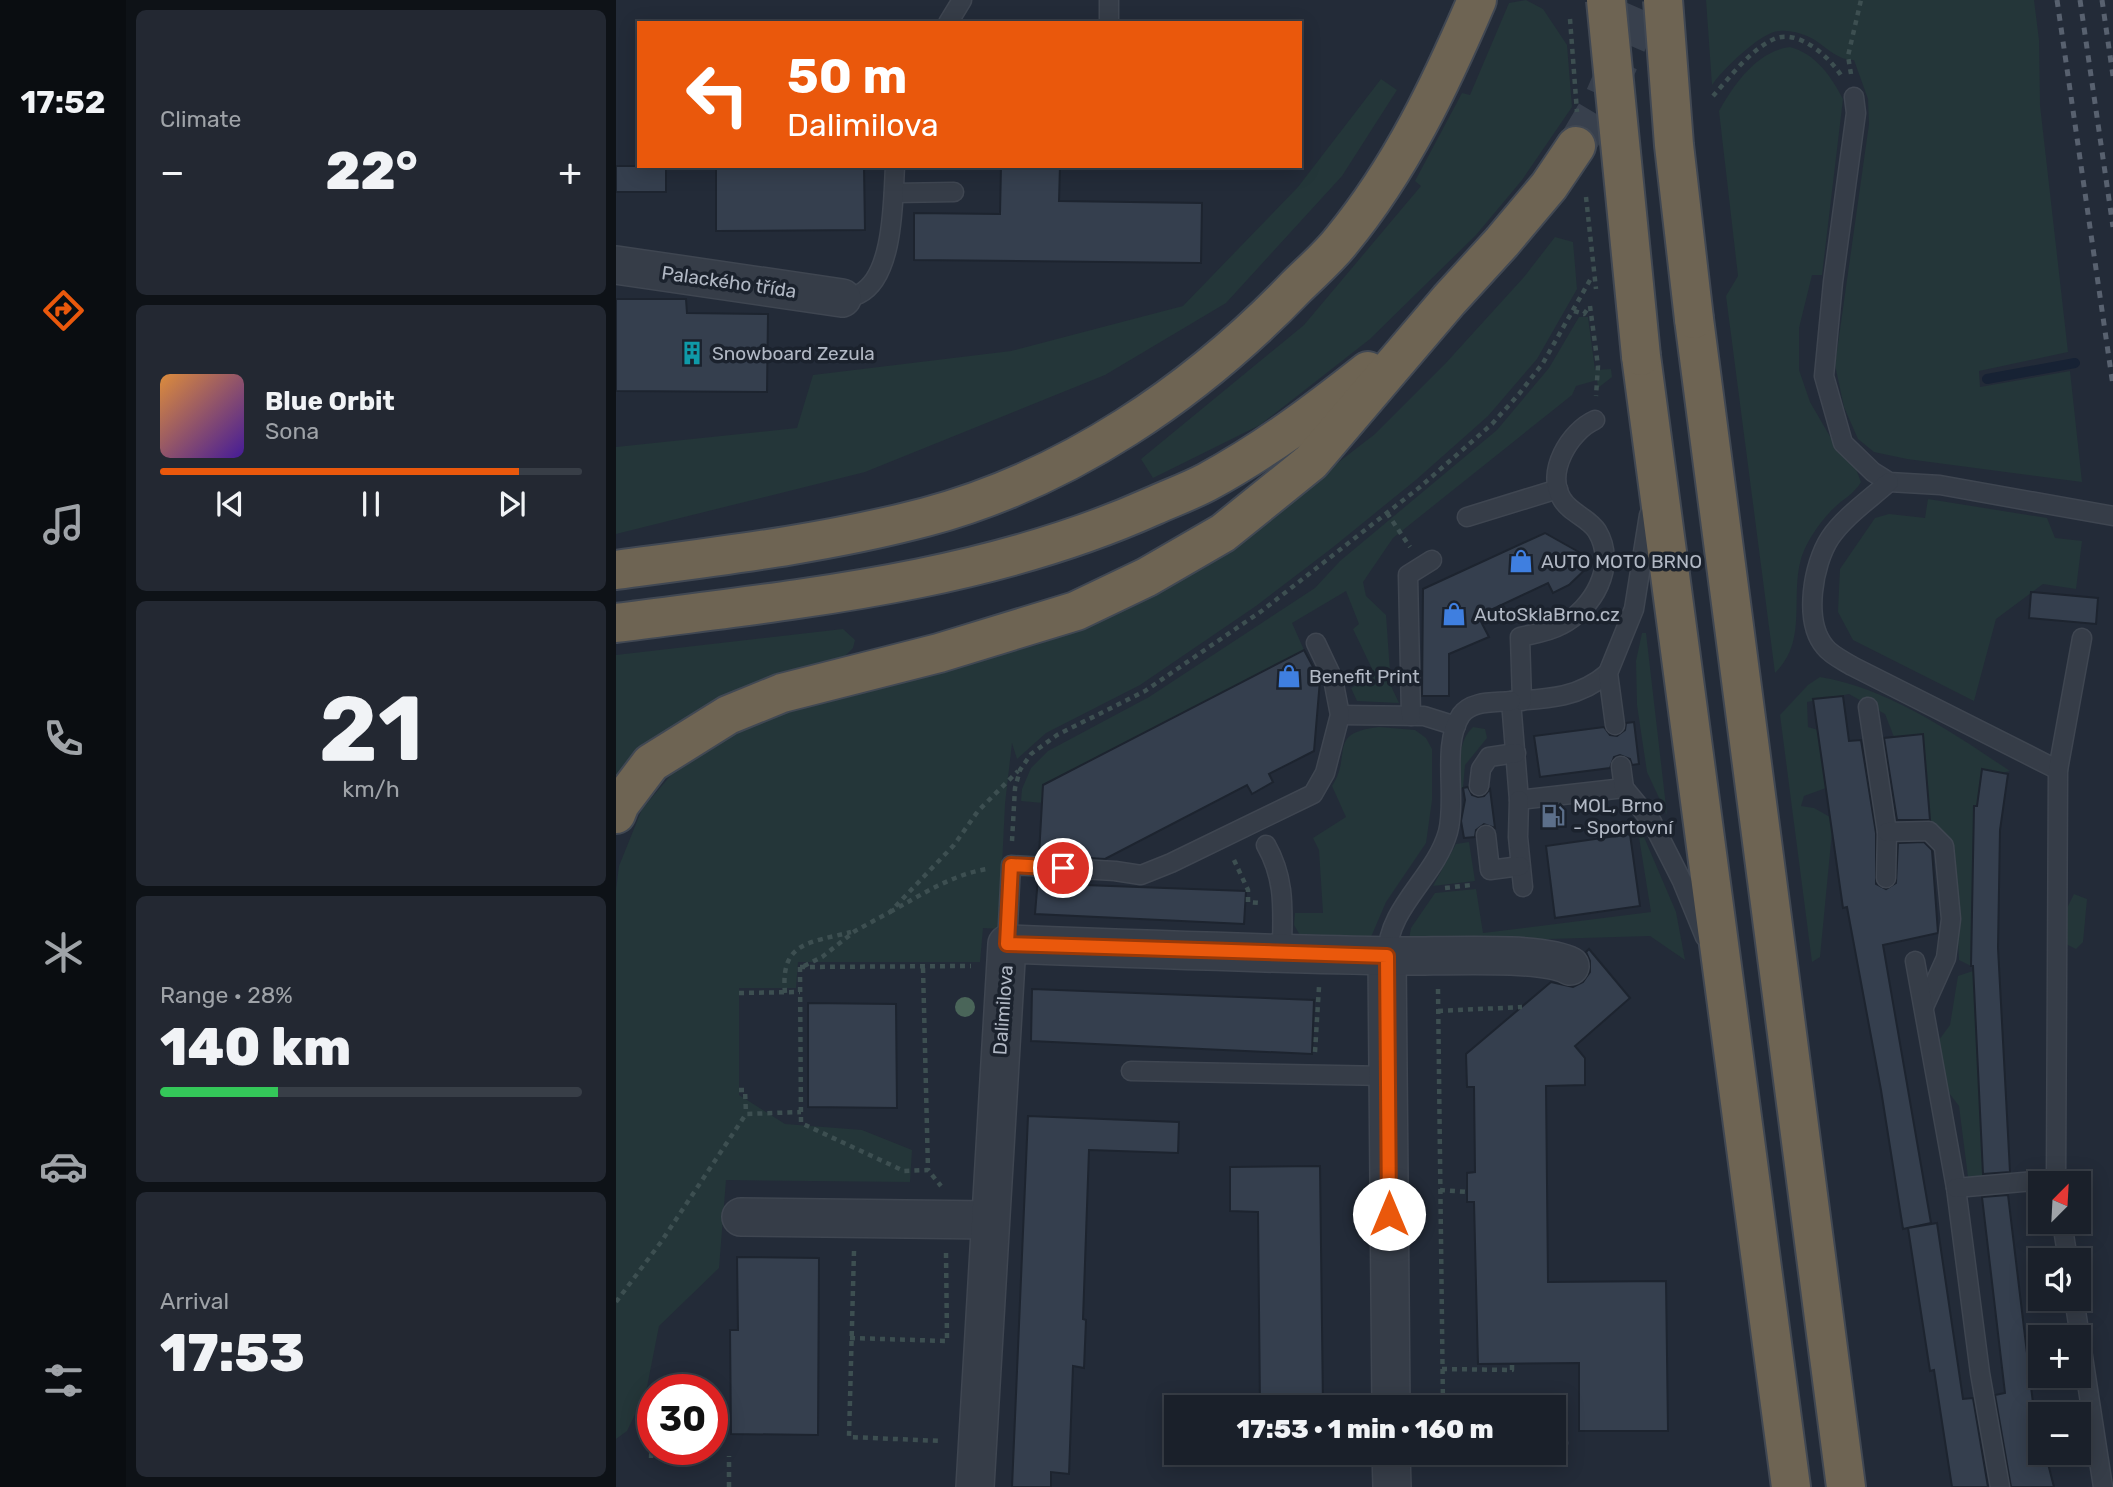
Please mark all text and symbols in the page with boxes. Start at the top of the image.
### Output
text: 50 m [787,47,907,105]
icon: left [672,49,763,140]
text: 17:52 [20,83,106,121]
text: Climate [160,105,241,133]
text: Dalimilova [787,106,939,144]
text: 22° [325,140,418,202]
text: − [160,149,185,195]
text: + [558,149,582,195]
street label: Palackého třída [660,261,798,303]
icon: directions [39,286,88,335]
building icon: Snowboard Zezula [678,339,706,367]
place label: Snowboard Zezula [712,342,875,365]
text: Blue Orbit [265,386,395,417]
text: Sona [265,417,319,445]
icon: previous [211,485,249,523]
icon: pause [352,485,390,523]
icon: next [493,485,531,523]
icon: music [39,500,88,549]
shop icon: AUTO MOTO BRNO [1507,547,1535,575]
place label: AUTO MOTO BRNO [1541,550,1702,573]
shop icon: AutoSklaBrno.cz [1440,600,1468,628]
place label: AutoSklaBrno.cz [1474,603,1620,626]
shop icon: Benefit Print [1275,662,1303,690]
place label: Benefit Print [1309,665,1420,688]
text: 21 [319,675,423,783]
icon: phone [39,714,88,763]
text: km/h [342,775,400,803]
place label: MOL, Brno - Sportovní [1573,794,1674,839]
fuel station icon: MOL, Brno - Sportovní [1539,802,1567,830]
pin [1033,838,1093,898]
icon: arrive [1044,849,1082,887]
icon: climate [39,928,88,977]
street label: Dalimilova [988,964,1018,1056]
text: Range · 28% [160,981,293,1009]
text: 140 km [160,1016,351,1078]
icon: car [39,1142,88,1191]
north arrow [2028,1171,2091,1234]
map controls [2028,1171,2091,1465]
position arrow [1352,1177,1426,1251]
button: sound [2028,1248,2091,1311]
text: Arrival [160,1287,229,1315]
text: 17:53 [160,1322,305,1384]
button: + [2028,1325,2091,1388]
icon: filters [39,1356,88,1405]
speed limit sign: 30 [637,1374,728,1465]
button: − [2028,1402,2091,1465]
text: 17:53 · 1 min · 160 m [1236,1414,1494,1445]

